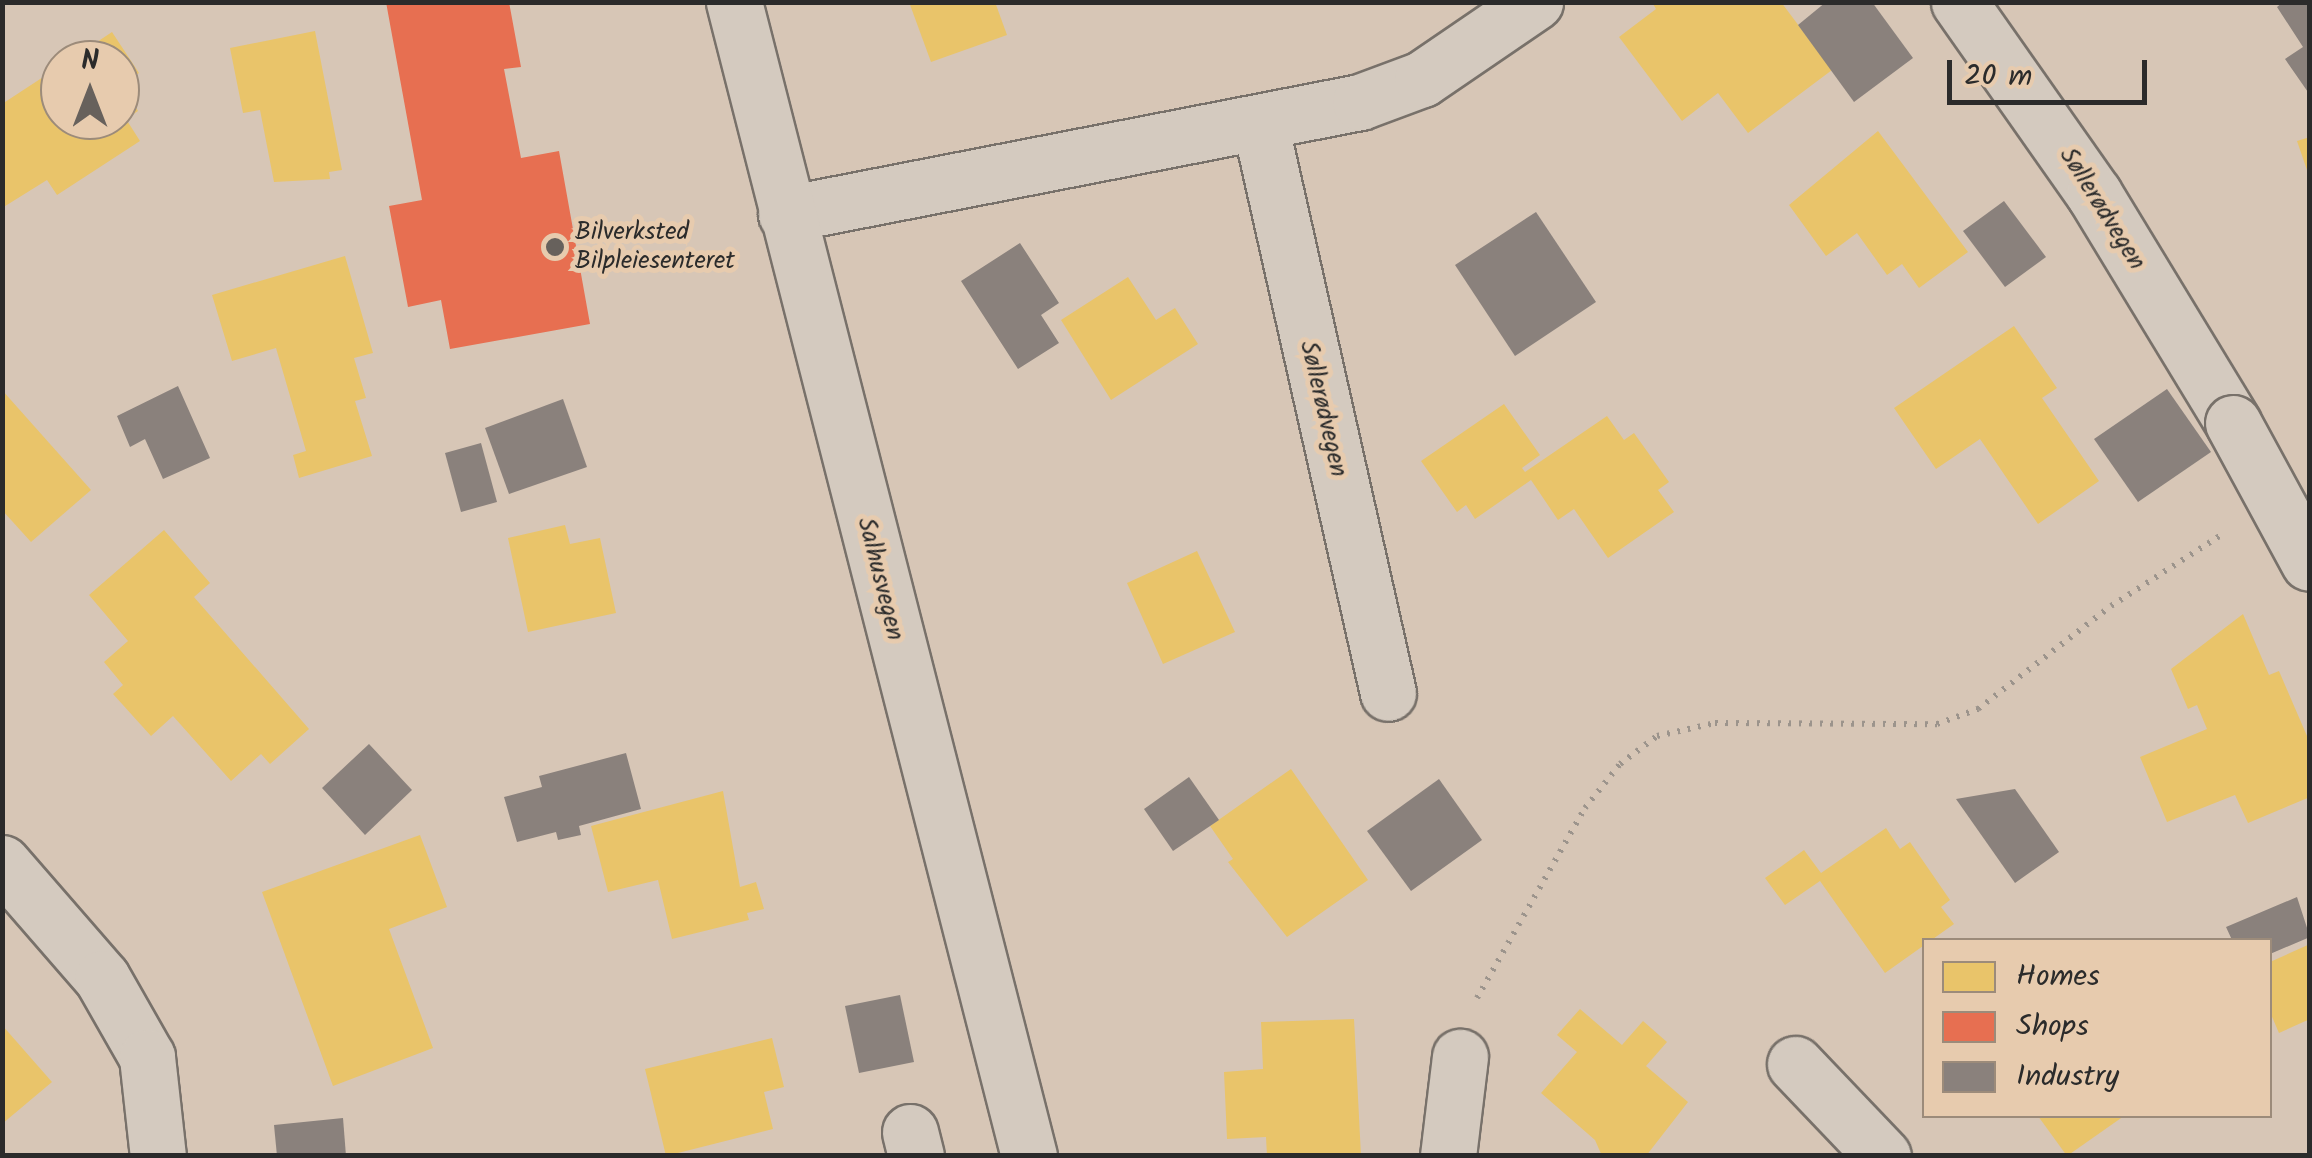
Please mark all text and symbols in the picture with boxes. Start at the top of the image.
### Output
text: N [81,39,99,84]
north arrow [40,40,140,140]
scale bar [1952,40,2152,102]
text: 20 m [1964,53,2032,101]
street label: Søllerødvegen [2053,142,2151,276]
place label: Bilverksted Bilpleiesenteret [575,218,735,277]
marker: Bilverksted Bilpleiesenteret [544,236,566,258]
street label: Søllerødvegen [1293,338,1353,480]
street label: Salhusvegen [850,515,910,643]
legend [1922,938,2272,1118]
text: Homes [2016,953,2100,1001]
text: Shops [2016,1003,2089,1051]
text: Industry [2016,1053,2119,1101]

